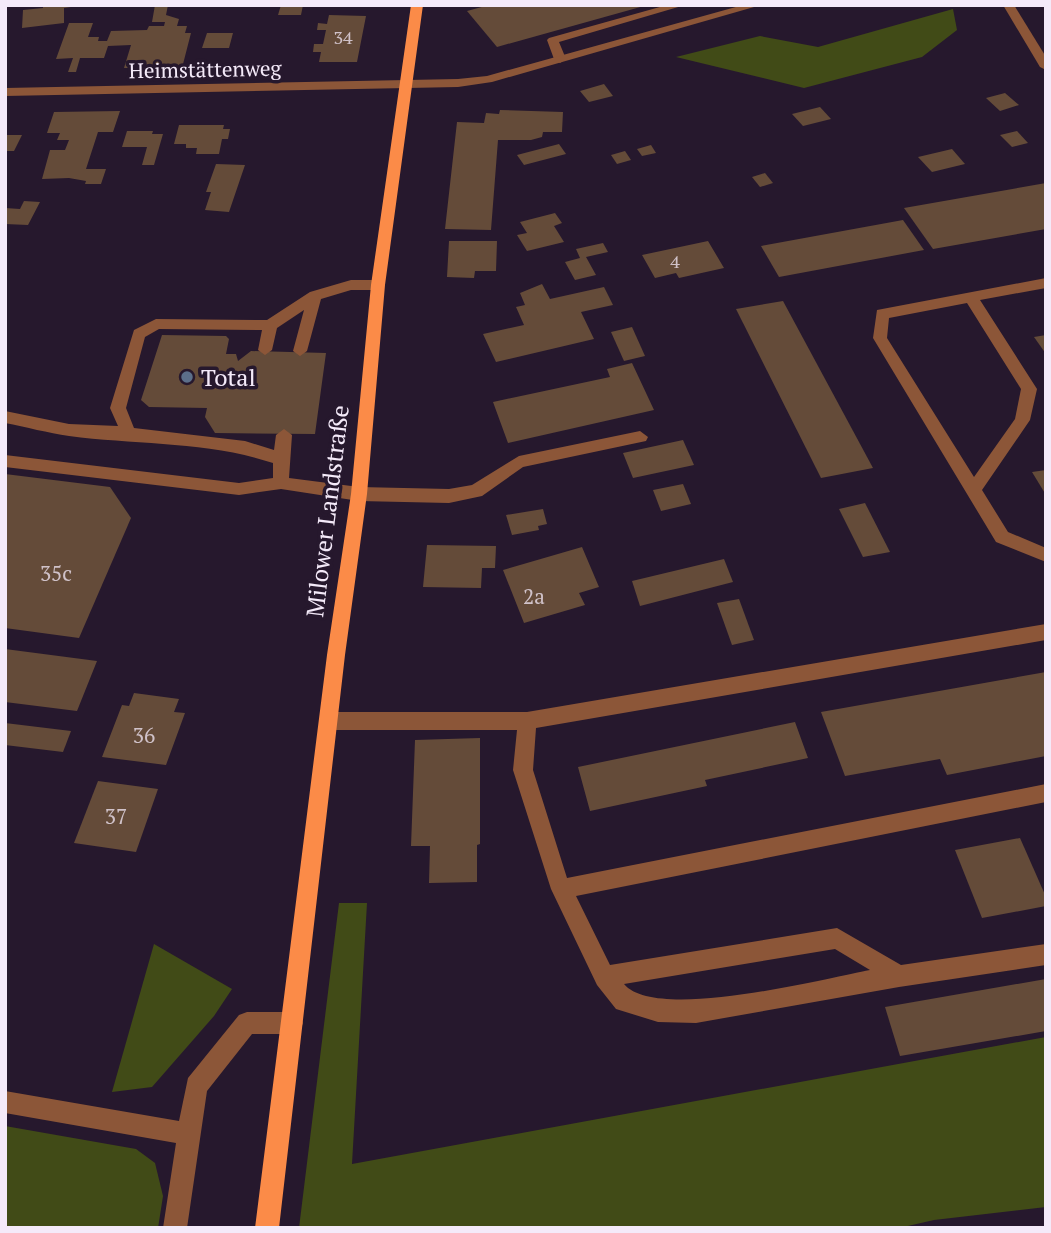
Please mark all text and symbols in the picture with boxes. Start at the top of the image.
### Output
house number: 34 [333,25,353,49]
street label: Heimstättenweg [128,54,283,84]
house number: 4 [670,249,680,273]
place label: Total [201,361,256,393]
marker: Total [179,369,195,385]
street label: Milower Landstraße [298,403,356,619]
house number: 35c [40,559,72,587]
house number: 2a [523,582,545,610]
house number: 36 [133,721,155,749]
house number: 37 [105,802,127,830]

